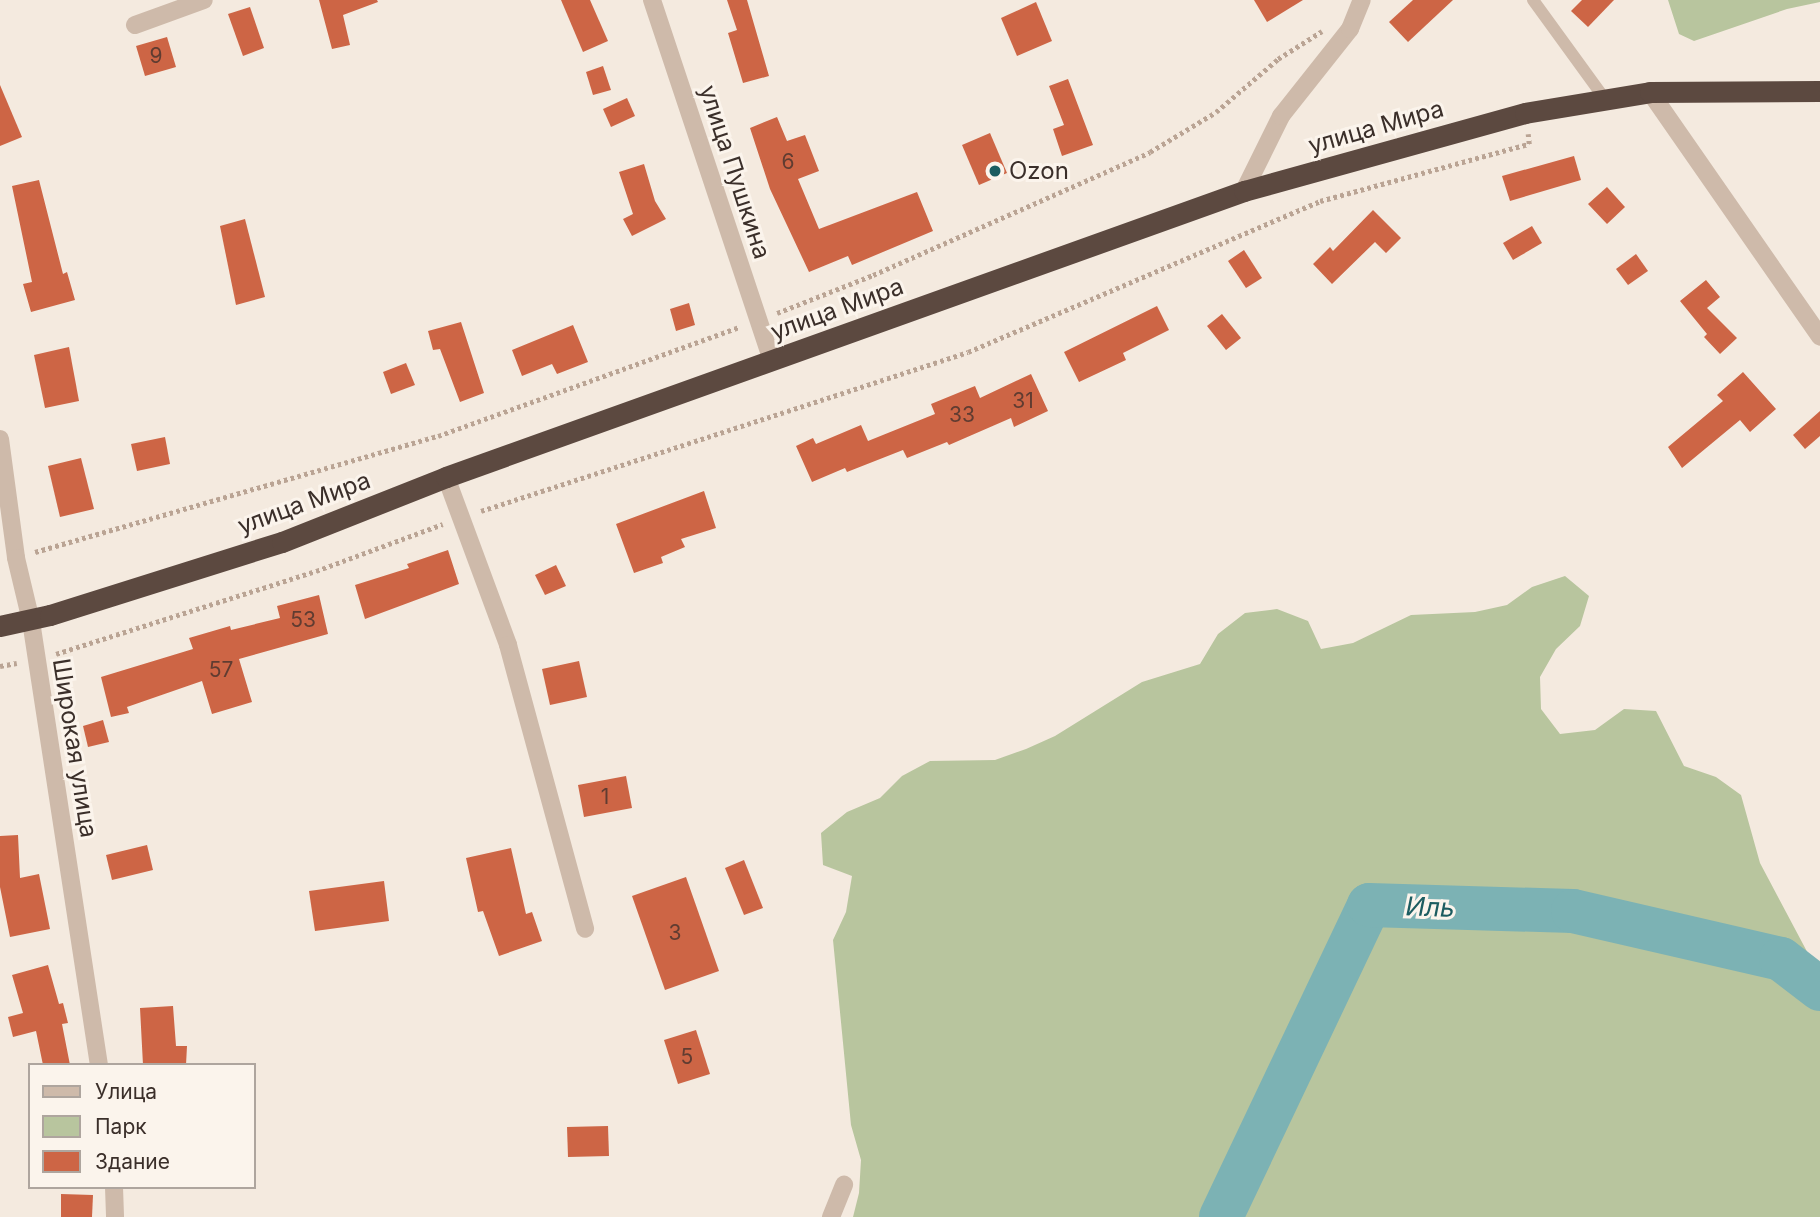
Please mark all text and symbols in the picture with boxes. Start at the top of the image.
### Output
house number: 9 [149,43,163,69]
street label: улица Пушкина [693,81,777,263]
street label: улица Мира [1305,94,1447,160]
house number: 6 [781,149,795,175]
place label: Ozon [1009,157,1069,185]
marker: Ozon [987,163,1003,179]
street label: улица Мира [767,272,907,346]
house number: 31 [1012,388,1034,414]
house number: 33 [949,402,975,428]
street label: улица Мира [234,466,374,540]
house number: 53 [290,607,316,633]
street label: Широкая улица [47,656,103,840]
house number: 57 [209,657,233,683]
house number: 1 [601,784,609,810]
water label: Иль [1405,891,1455,923]
house number: 3 [669,920,681,946]
house number: 5 [681,1044,693,1070]
legend [28,1063,256,1189]
text: Улица [95,1079,157,1104]
text: Парк [95,1114,147,1139]
text: Здание [95,1149,170,1174]

